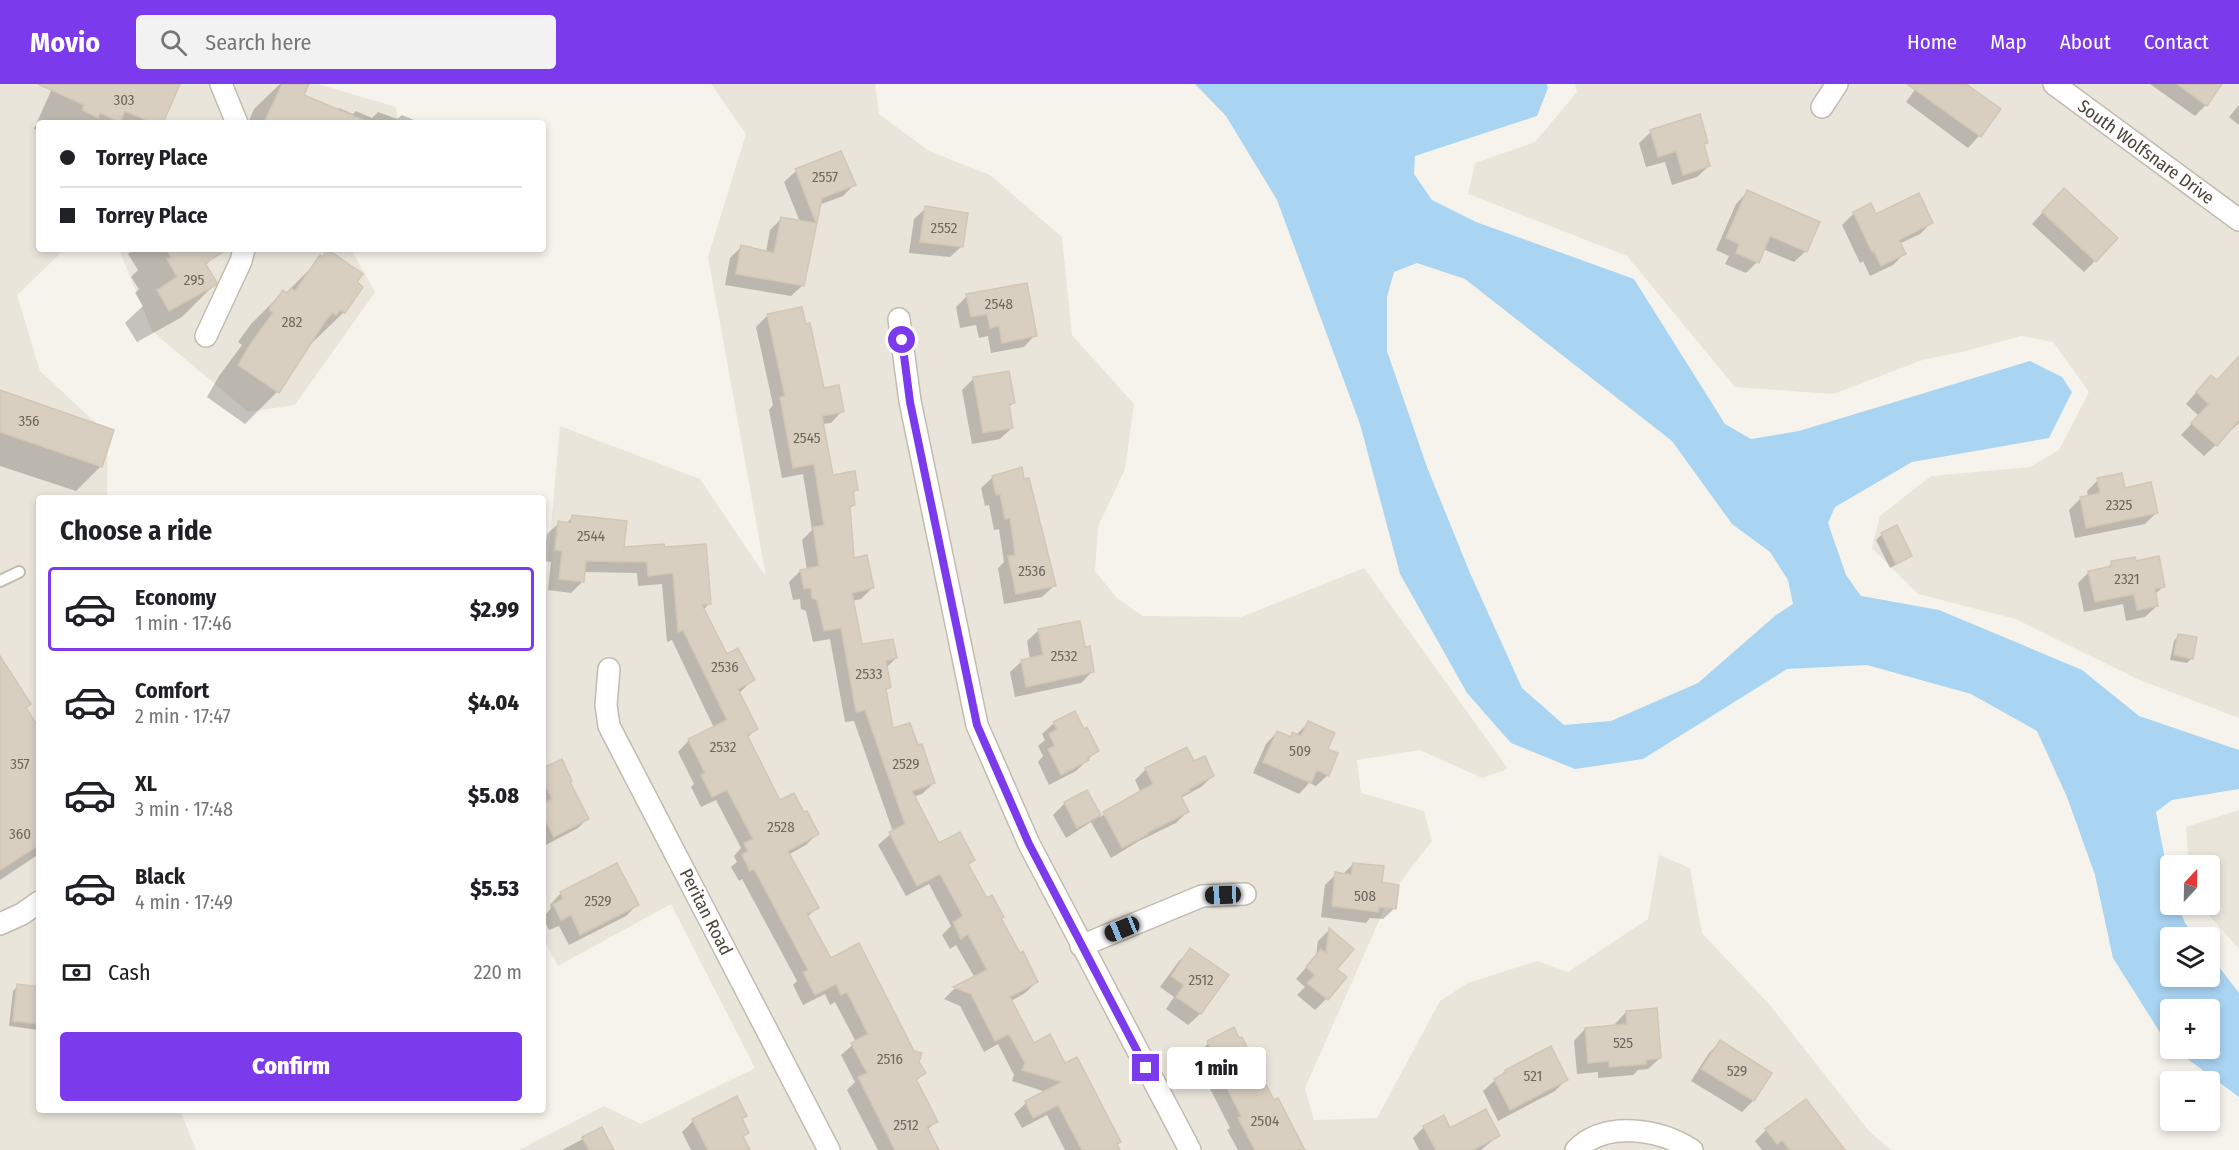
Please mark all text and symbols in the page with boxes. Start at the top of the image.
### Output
search box [136,15,556,69]
text: Movio [30,26,100,59]
icon: search [157,26,190,59]
text: Search here [205,29,311,56]
text: Home [1907,29,1957,55]
text: Map [1990,29,2027,55]
text: About [2060,29,2111,55]
text: Contact [2144,29,2209,55]
house number: 303 [113,91,135,109]
street label: South Wolfsnare Drive [2073,95,2219,209]
text: Torrey Place [96,144,208,171]
house number: 2557 [812,168,838,186]
text: Torrey Place [96,202,208,229]
house number: 2552 [931,219,958,237]
house number: 295 [184,271,204,289]
house number: 2548 [985,295,1013,313]
house number: 282 [282,313,303,331]
route start [888,326,915,353]
house number: 356 [18,412,40,430]
house number: 2545 [793,429,821,447]
house number: 2325 [2106,496,2132,514]
text: Choose a ride [60,515,212,547]
house number: 2544 [577,527,605,545]
house number: 2536 [1018,562,1046,580]
house number: 2321 [2114,570,2140,588]
icon: car [63,582,117,636]
text: Economy [135,584,216,611]
text: $2.99 [470,596,519,623]
text: 1 min · 17:46 [135,611,232,635]
house number: 2532 [1051,647,1078,665]
house number: 2536 [711,658,739,676]
house number: 2533 [856,665,883,683]
icon: car [63,675,117,729]
text: Comfort [135,677,209,704]
text: $4.04 [468,689,519,716]
text: 2 min · 17:47 [135,704,231,728]
house number: 2532 [710,738,737,756]
house number: 509 [1289,742,1311,760]
house number: 357 [10,755,30,773]
house number: 2529 [892,755,920,773]
icon: car [63,768,117,822]
text: XL [135,770,157,797]
text: $5.08 [468,782,519,809]
text: 3 min · 17:48 [135,797,233,821]
house number: 2528 [767,818,795,836]
house number: 360 [9,825,31,843]
north arrow [2160,855,2220,915]
map controls [2160,855,2220,1131]
icon: car [63,861,117,915]
text: Black [135,863,185,890]
street label: Peritan Road [675,865,737,959]
text: $5.53 [470,875,519,902]
car [1205,885,1241,905]
house number: 508 [1354,887,1376,905]
text: 4 min · 17:49 [135,890,233,914]
house number: 2529 [584,892,612,910]
car [1102,914,1142,944]
button: layers [2160,927,2220,987]
icon: cash [60,956,93,989]
text: Cash [108,959,151,986]
text: 220 m [474,960,522,984]
house number: 2512 [1188,971,1214,989]
button: + [2160,999,2220,1059]
button: Confirm [60,1032,522,1101]
house number: 525 [1613,1034,1633,1052]
callout: 1 min [1167,1047,1266,1089]
house number: 2516 [877,1050,903,1068]
route end [1132,1054,1159,1081]
text: 1 min [1195,1056,1238,1080]
house number: 529 [1727,1062,1747,1080]
house number: 521 [1524,1067,1542,1085]
button: − [2160,1071,2220,1131]
house number: 2504 [1251,1112,1279,1130]
house number: 2512 [893,1116,919,1134]

